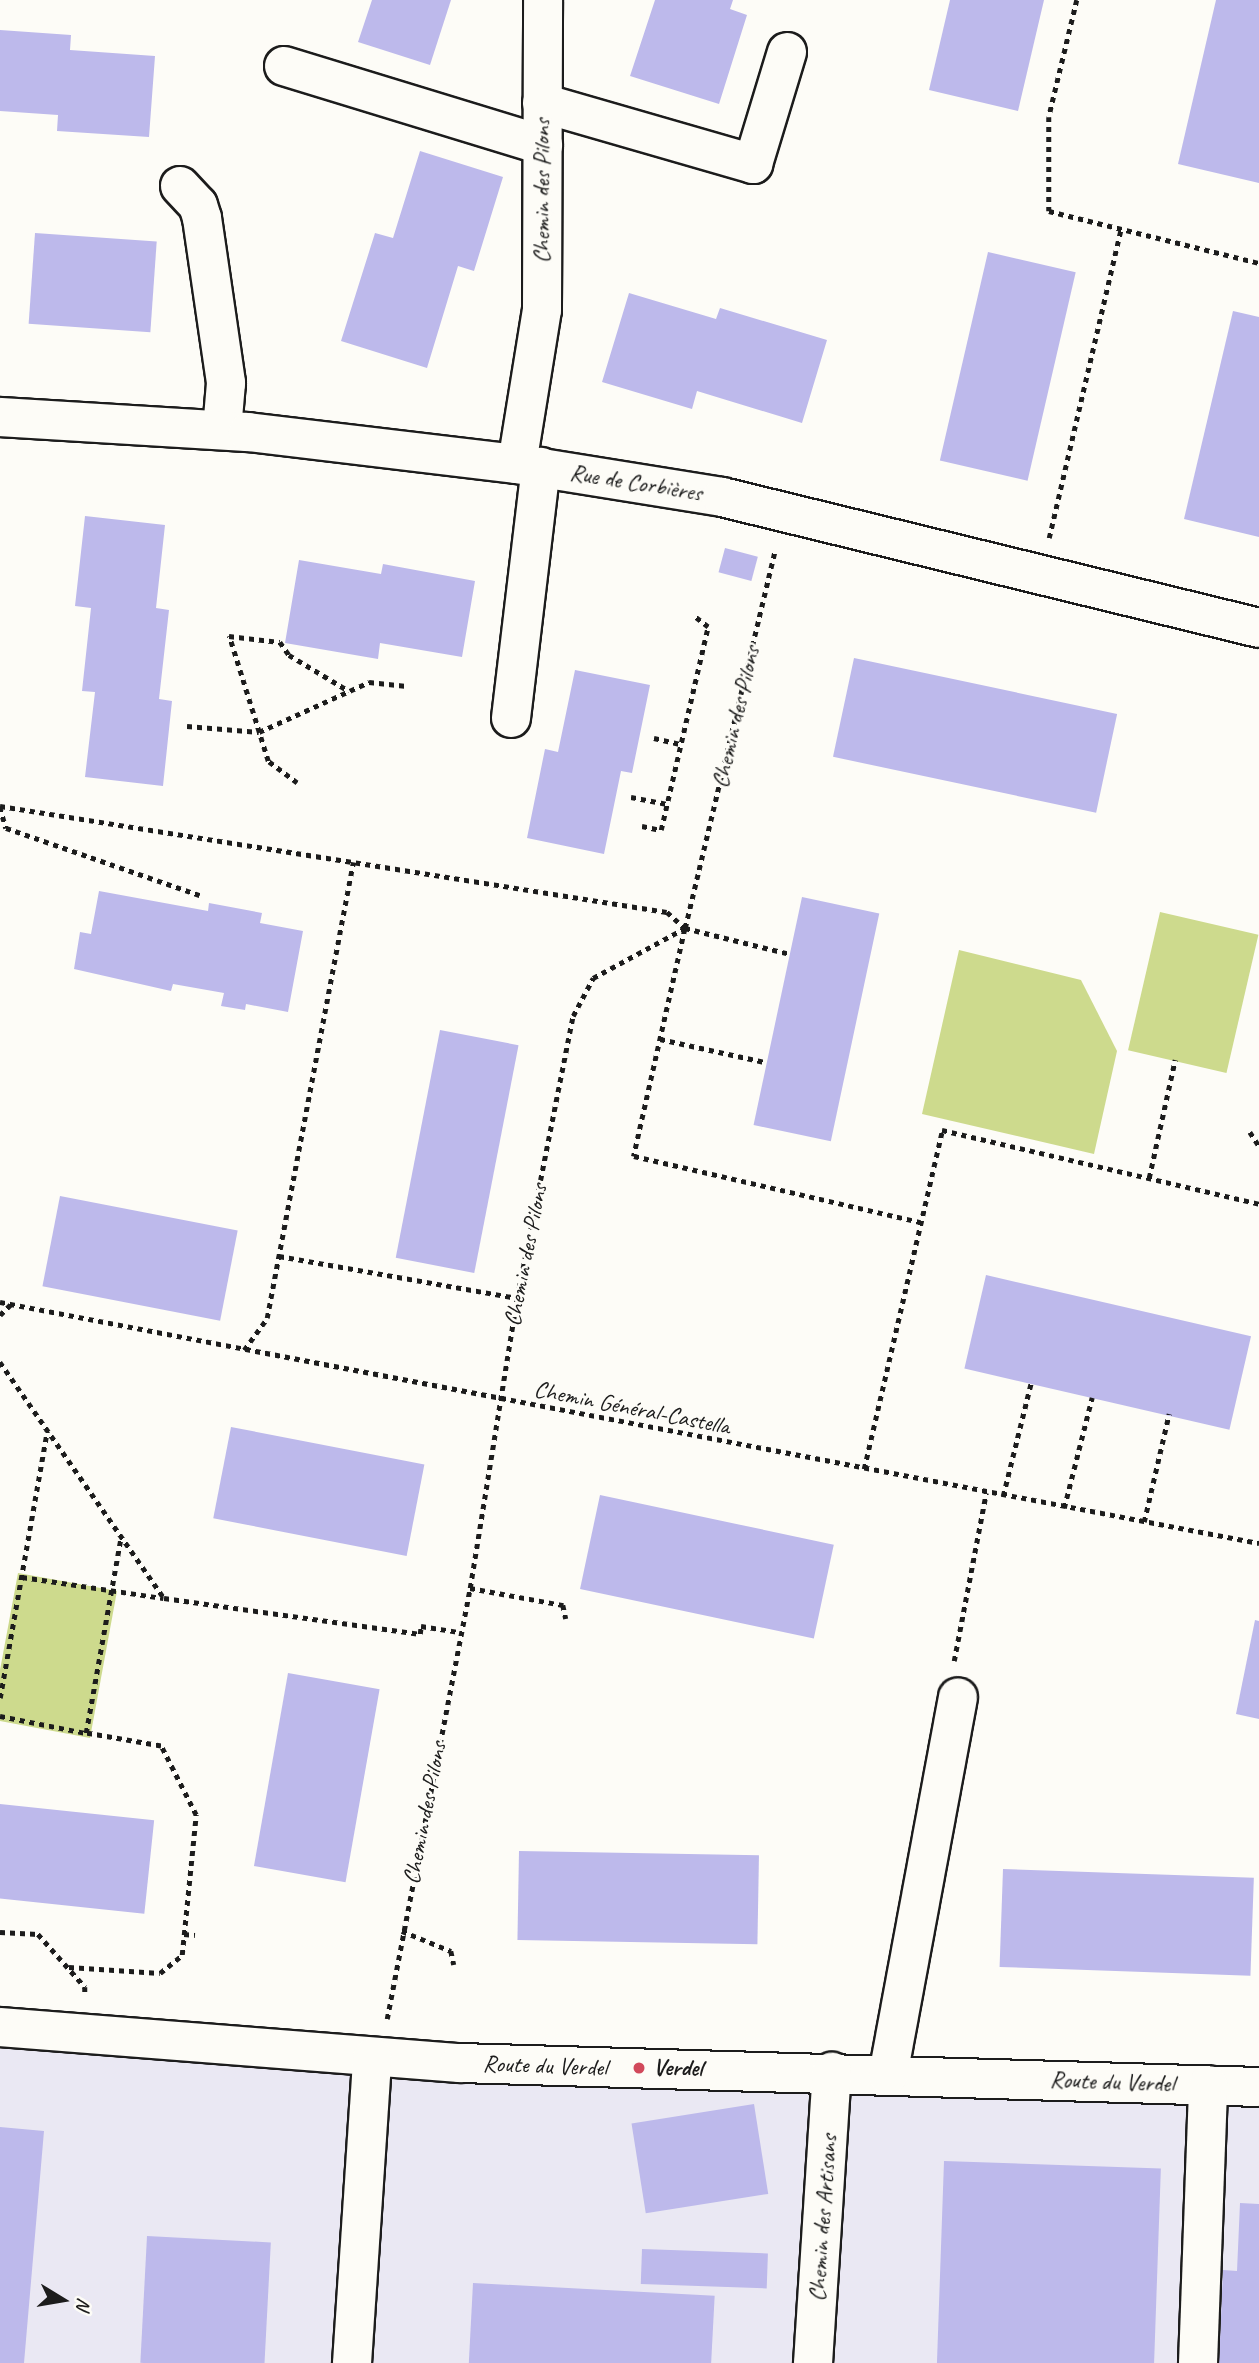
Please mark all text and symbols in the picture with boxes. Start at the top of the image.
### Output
street label: Chemin des Pilons [528,119,556,263]
street label: Rue de Corbières [568,458,704,508]
street label: Chemin des Pilons [706,643,766,791]
street label: Chemin des Pilons [498,1181,554,1329]
street label: Chemin Général-Castella [532,1375,732,1441]
street label: Chemin des Pilons [397,1739,453,1887]
street label: Route du Verdel [482,2049,608,2083]
place label: Verdel [653,2054,703,2082]
marker: Verdel [631,2060,647,2076]
street label: Route du Verdel [1049,2065,1175,2099]
street label: Chemin des Artisans [803,2134,843,2302]
north arrow [28,2265,98,2335]
text: N [71,2296,97,2312]

